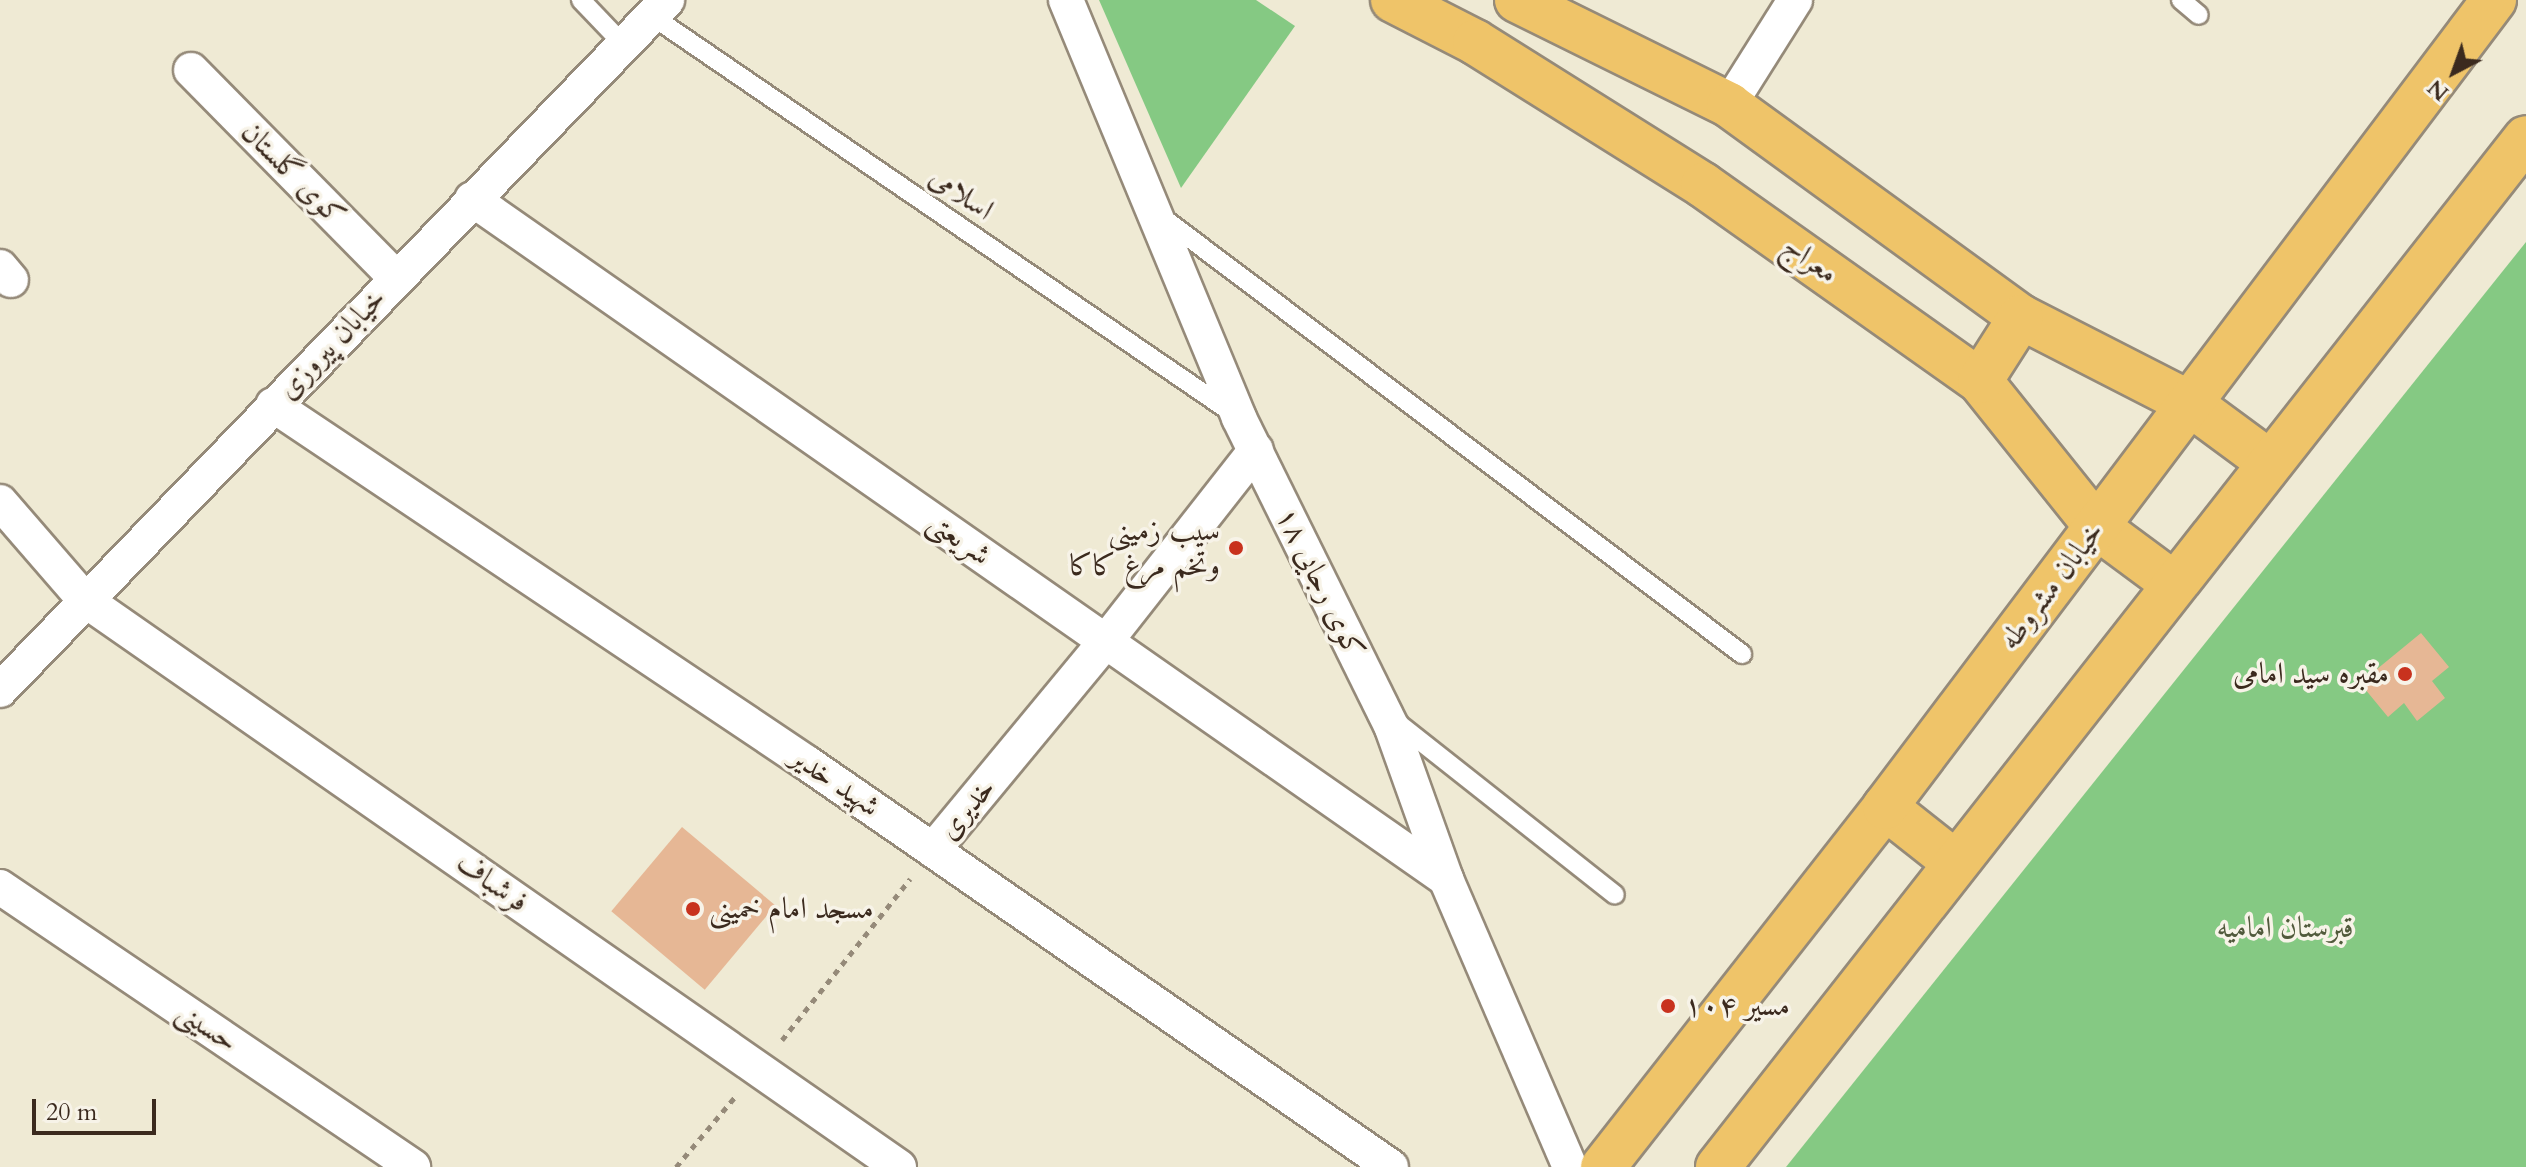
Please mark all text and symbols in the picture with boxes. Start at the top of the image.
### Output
north arrow [2414,32,2494,112]
text: N [2421,73,2455,108]
street label: کوی گلستان [233,114,353,234]
street label: اسلامی [922,159,1000,229]
street label: معراج [1775,228,1845,292]
street label: خیابان پیروزی [270,281,394,407]
street label: کوی رجایی ۱۸ [1268,502,1372,664]
street label: شریعتی [920,504,998,574]
place label: سیب زمینی وتخم مرغ کاکا [1070,513,1220,584]
street label: خیابان مشروطه [1992,515,2112,657]
marker: سیب زمینی وتخم مرغ کاکا [1227,539,1245,557]
place label: مقبره سید امامی [2233,656,2389,692]
marker: مقبره سید امامی [2396,665,2414,683]
street label: شهید خدیر [783,739,887,825]
street label: خدیری [931,771,1003,847]
street label: فرشباف [449,845,535,921]
place label: مسجد امام خمینی [709,891,874,927]
marker: مسجد امام خمینی [684,900,702,918]
park label: قبرستان امامیه [2216,910,2354,946]
place label: مسیر ۱۰۴ [1684,988,1790,1024]
street label: حسینی [170,994,244,1060]
marker: مسیر ۱۰۴ [1659,997,1677,1015]
scale bar [36,1083,160,1133]
text: 20 m [46,1096,97,1129]

